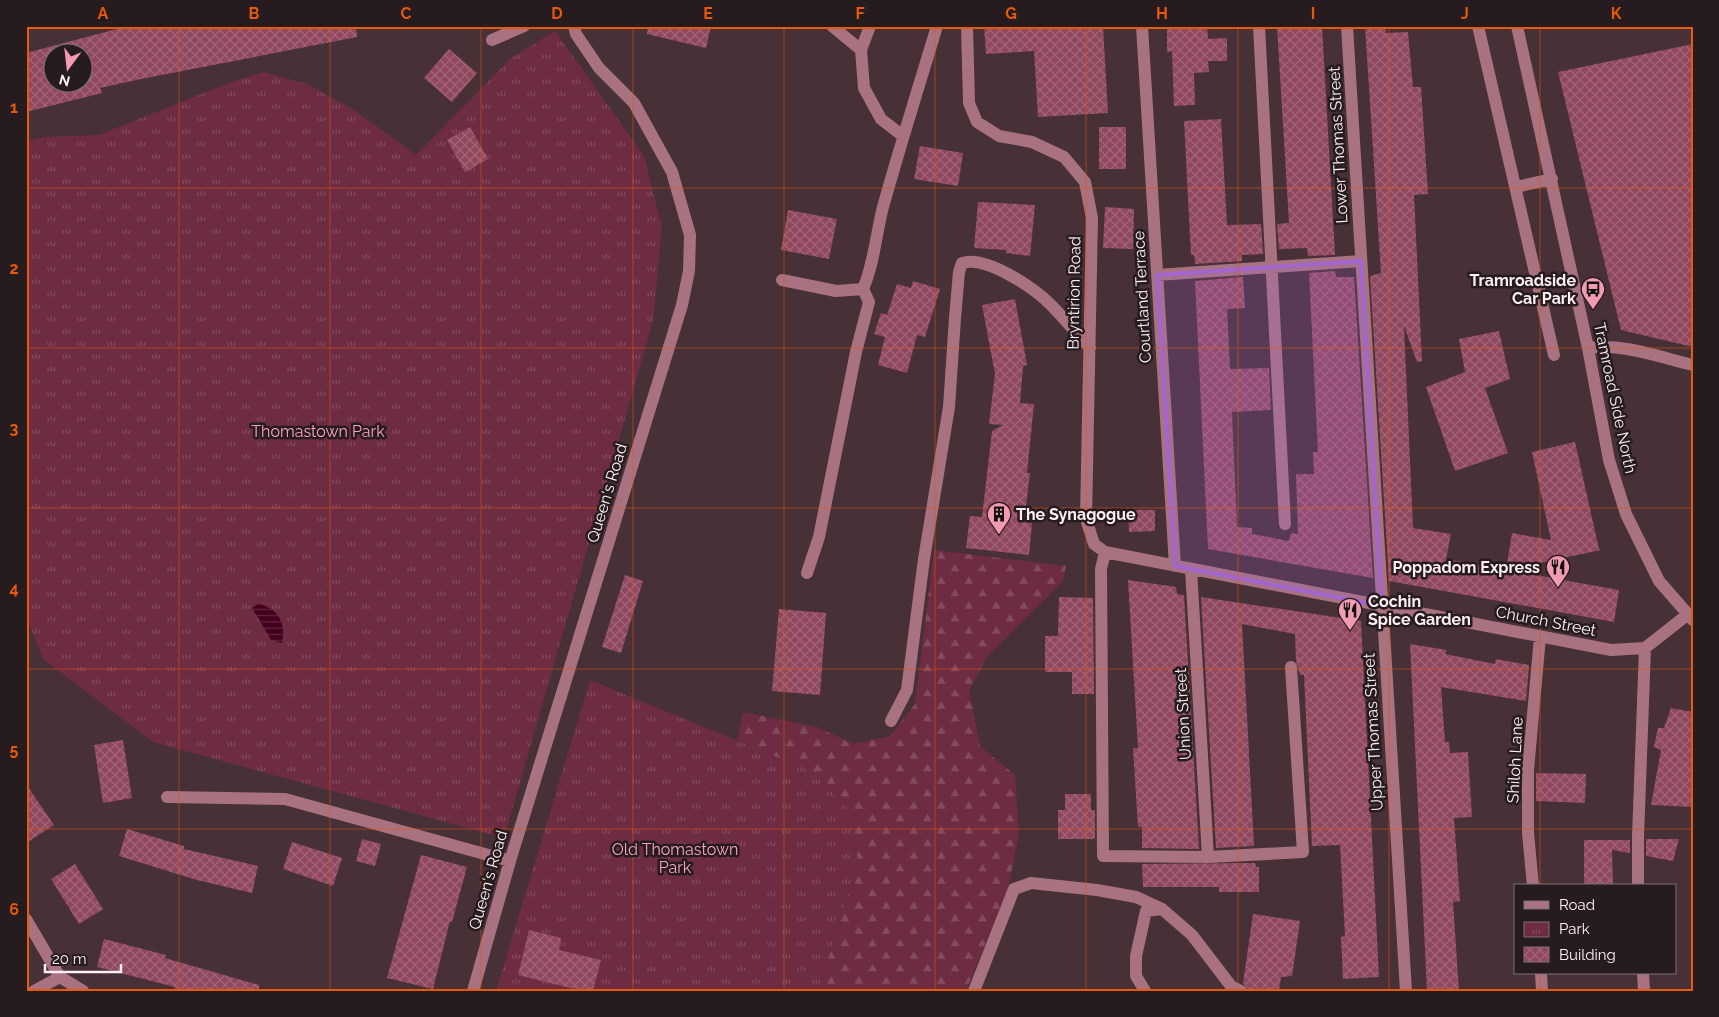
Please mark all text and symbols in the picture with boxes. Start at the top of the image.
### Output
text: A [98,4,109,23]
text: B [249,4,260,23]
text: C [401,4,412,23]
text: D [551,4,563,23]
text: E [703,4,713,23]
text: F [855,4,865,23]
text: G [1005,4,1017,23]
text: H [1156,4,1168,23]
text: I [1311,4,1315,23]
text: J [1461,4,1469,23]
text: K [1611,4,1622,23]
north arrow [42,42,92,92]
street label: Lower Thomas Street [1324,65,1352,224]
text: N [57,71,72,90]
text: 1 [10,98,18,117]
street label: Courtland Terrace [1129,230,1155,364]
street label: Bryntirion Road [1064,236,1084,350]
text: 2 [9,259,19,278]
place label: Tramroadside Car Park [1469,271,1576,308]
bus stop icon: Tramroadside Car Park [1580,276,1606,310]
street label: Tramroad Side North [1590,321,1640,475]
text: 3 [10,419,19,438]
park label: Thomastown Park [251,422,385,441]
street label: Queen's Road [583,441,631,545]
building icon: The Synagogue [986,501,1012,535]
place label: The Synagogue [1016,505,1136,524]
restaurant icon: Poppadom Express [1545,554,1571,588]
place label: Poppadom Express [1393,558,1540,577]
text: 4 [9,579,19,598]
place label: Cochin Spice Garden [1368,592,1471,629]
restaurant icon: Cochin Spice Garden [1337,597,1363,631]
street label: Church Street [1494,602,1598,640]
street label: Upper Thomas Street [1359,652,1387,811]
street label: Union Street [1171,667,1195,760]
street label: Shiloh Lane [1503,716,1527,804]
text: 5 [10,740,19,759]
street label: Queen's Road [465,828,511,932]
park label: Old Thomastown Park [612,840,738,877]
legend [1514,884,1676,974]
text: Road [1559,896,1595,914]
text: 6 [9,900,19,919]
text: Park [1559,920,1590,938]
scale bar [45,942,121,974]
text: Building [1559,946,1616,964]
text: 20 m [52,950,87,968]

